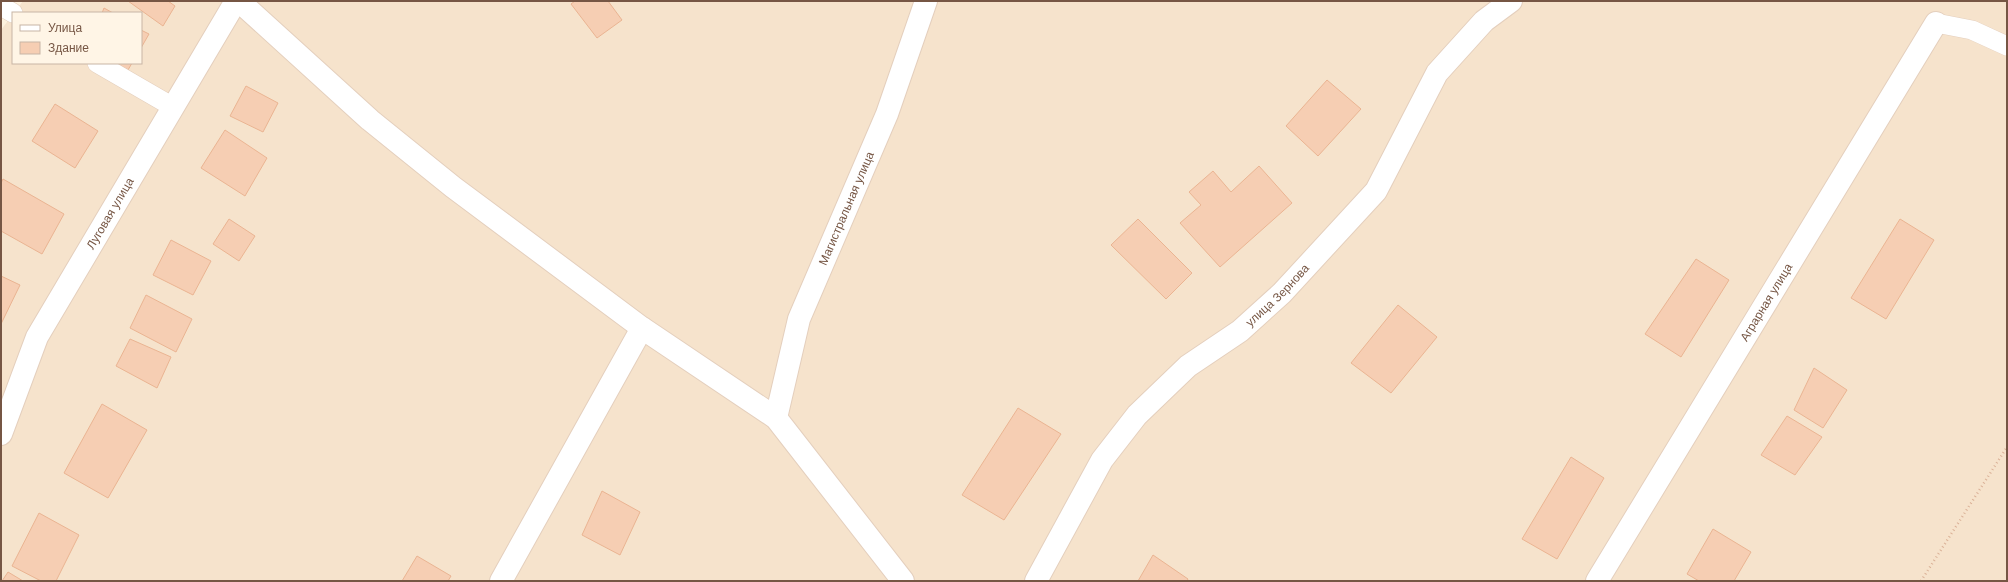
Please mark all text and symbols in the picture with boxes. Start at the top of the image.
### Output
legend [12,12,142,64]
text: Улица [48,21,82,35]
text: Здание [48,41,89,55]
street label: Магистральная улица [816,149,877,267]
street label: Луговая улица [84,175,137,252]
street label: улица Зернова [1243,261,1312,329]
street label: Аграрная улица [1737,261,1795,344]

